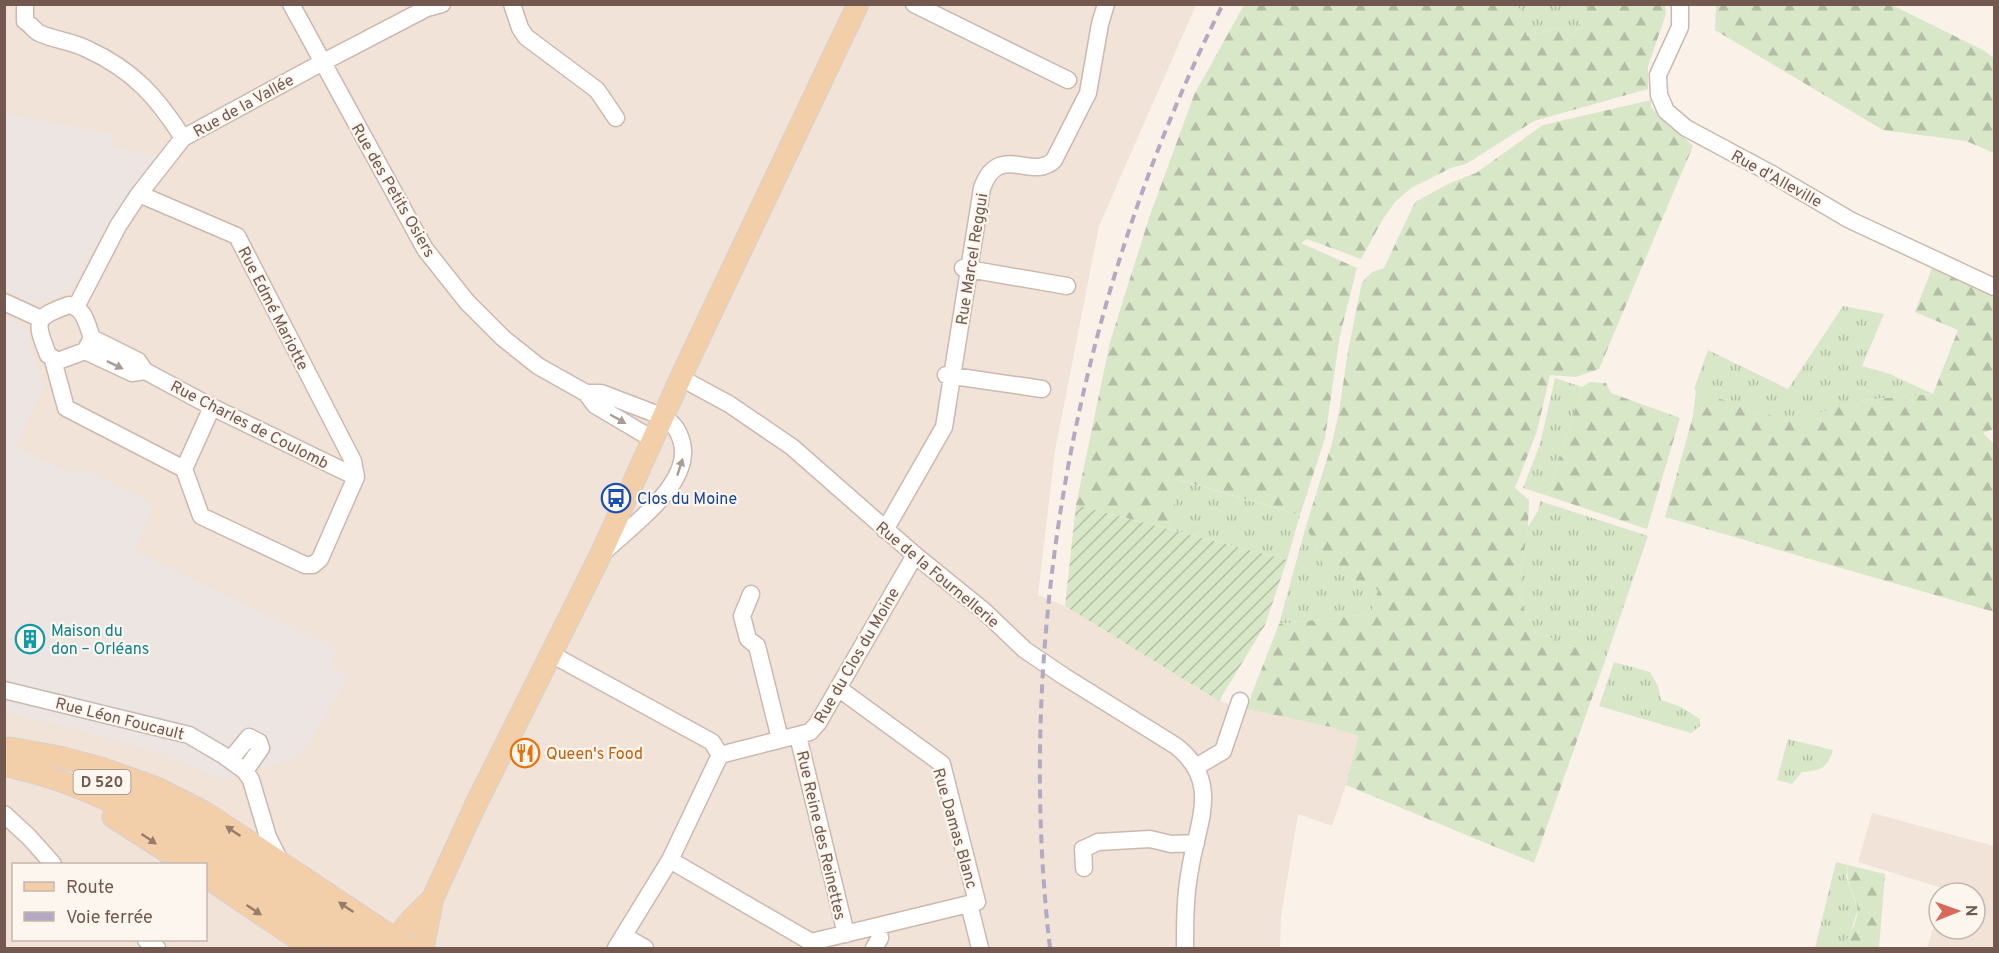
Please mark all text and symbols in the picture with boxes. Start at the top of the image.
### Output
street label: Rue de la Vallée [190,71,298,143]
street label: Rue des Petits Osiers [346,121,439,261]
street label: Rue d'Alleville [1727,147,1825,213]
street label: Rue Marcel Reggui [953,192,993,327]
street label: Rue Edmé Mariotte [232,244,312,374]
one-way arrow [106,360,123,369]
street label: Rue Charles de Coulomb [167,377,332,474]
one-way arrow [610,413,626,424]
one-way arrow [676,458,685,476]
bus stop icon: Clos du Moine [600,482,632,514]
place label: Clos du Moine [637,490,737,510]
street label: Rue de la Fournellerie [871,518,1003,633]
street label: Rue du Clos du Moine [811,585,905,727]
place label: Maison du don – Orléans [51,622,149,660]
building icon: Maison du don – Orléans [14,623,46,655]
street label: Rue Léon Foucault [53,694,186,746]
restaurant icon: Queen's Food [509,737,541,769]
place label: Queen's Food [546,745,643,765]
street label: Rue Reine des Reinettes [791,749,849,922]
street label: Rue Damas Blanc [927,766,981,891]
road number: D 520 [74,770,130,794]
one-way arrow [225,826,242,837]
one-way arrow [141,833,157,844]
legend [12,863,207,941]
text: Route [66,877,114,900]
north arrow [1927,881,1987,941]
one-way arrow [338,902,354,913]
one-way arrow [246,904,262,915]
text: N [1960,905,1980,917]
text: Voie ferrée [66,907,153,930]

